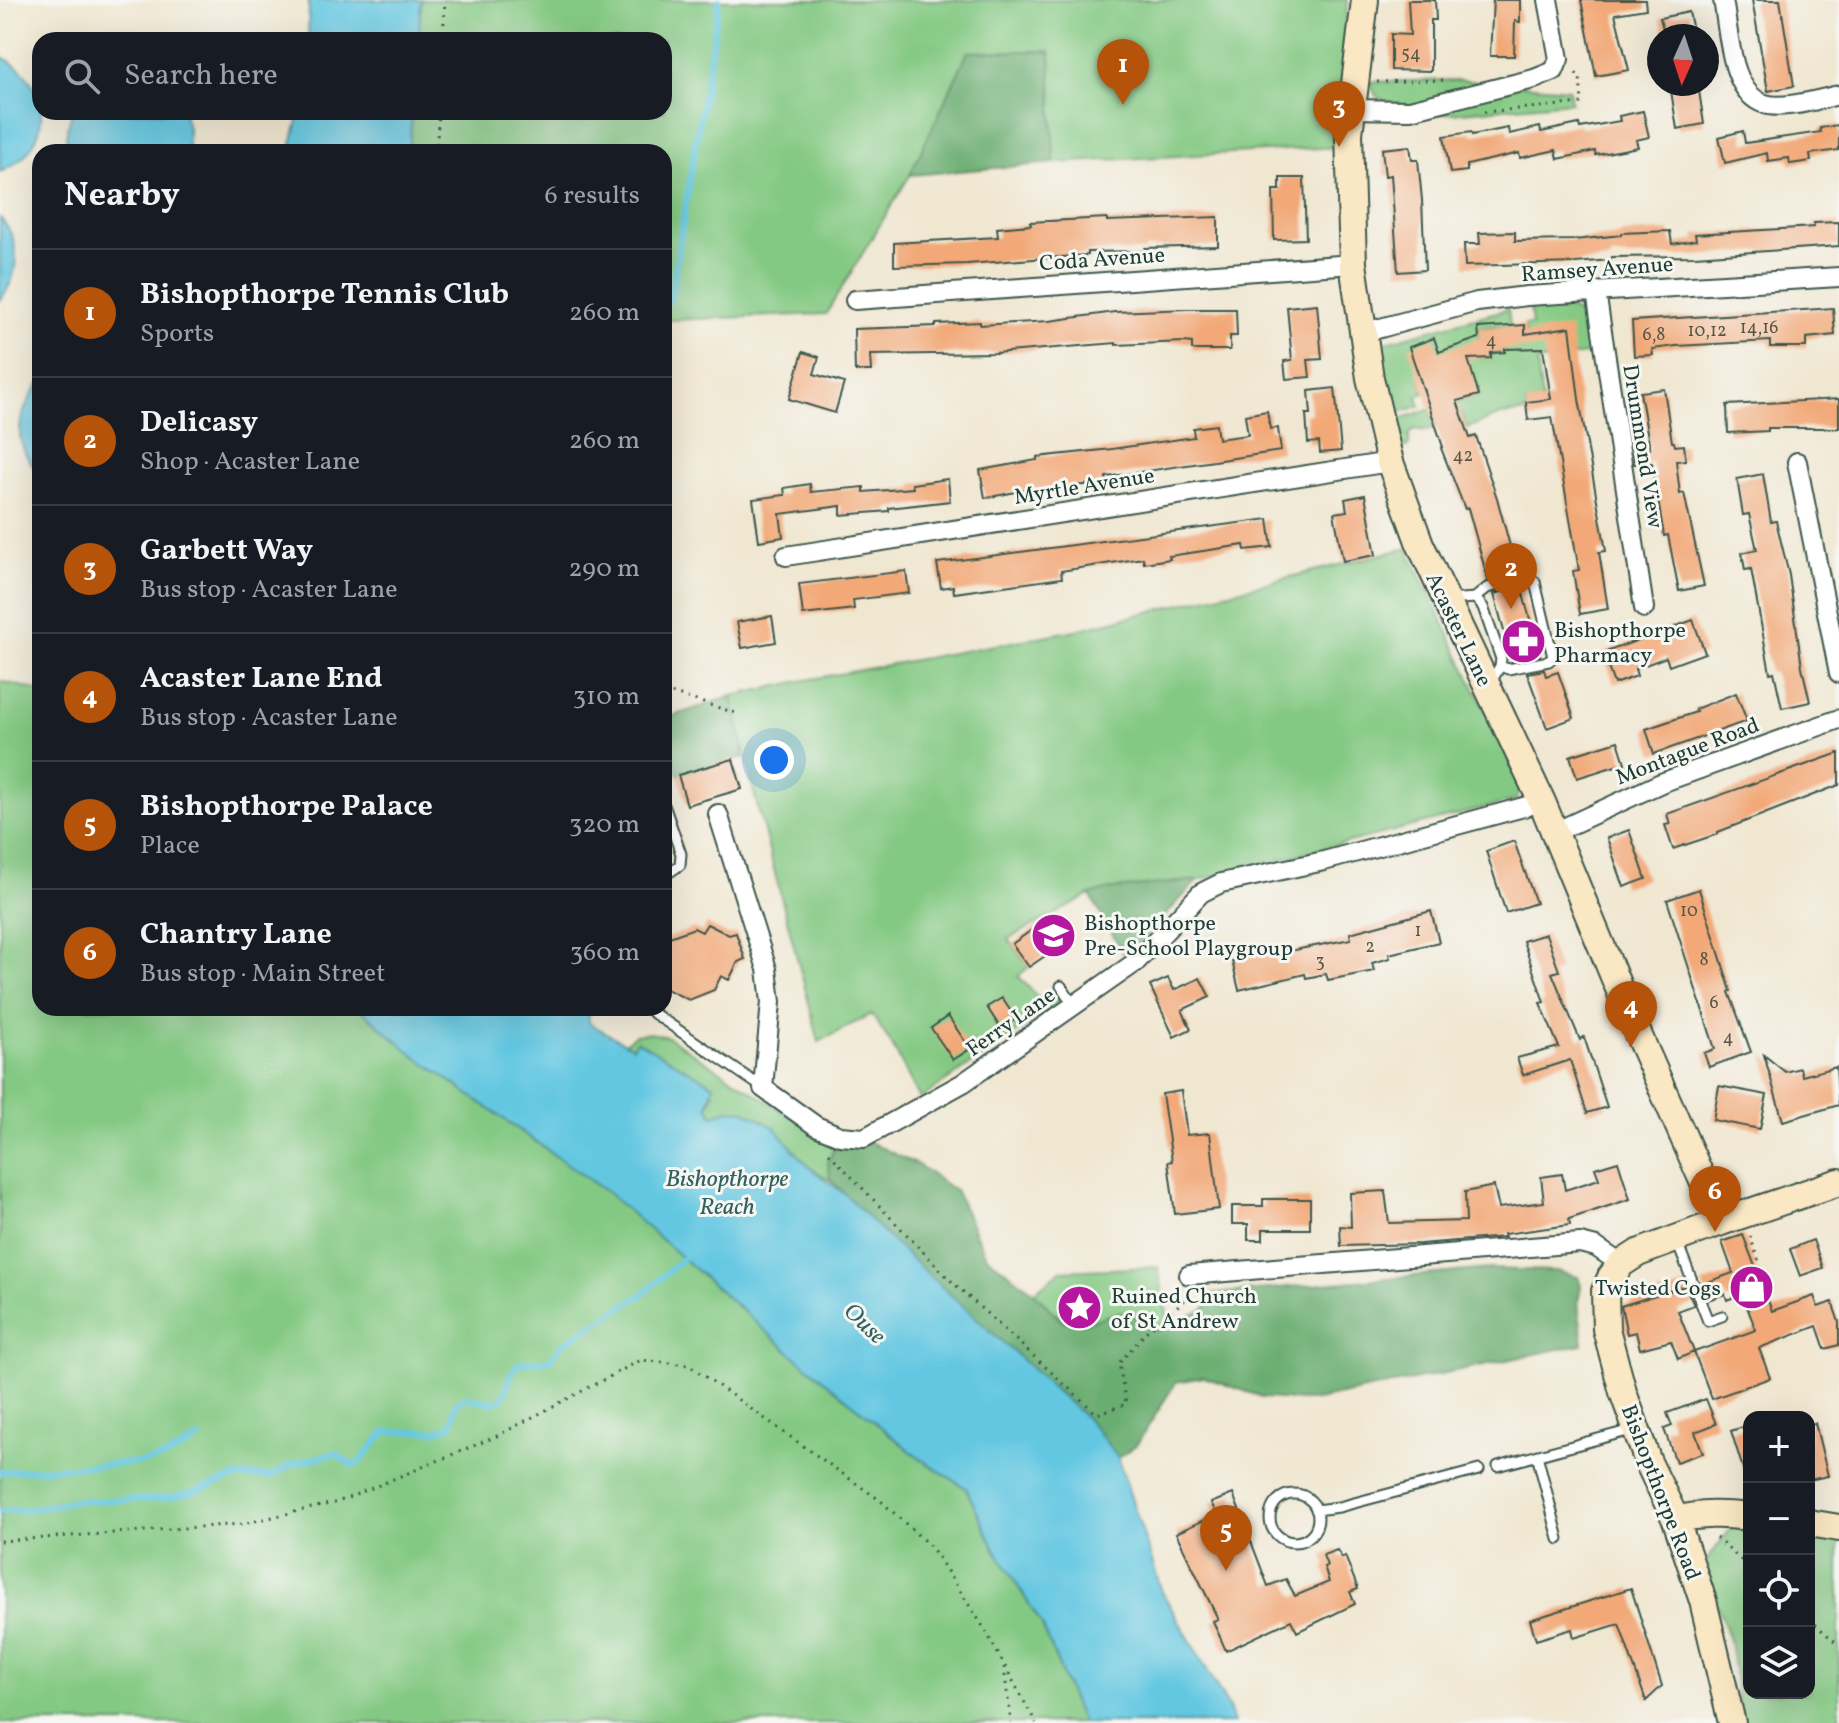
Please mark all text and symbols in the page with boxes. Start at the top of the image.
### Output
north arrow [1647,24,1719,96]
search box [32,32,672,120]
pin: 1 [1097,39,1149,105]
house number: 54 [1401,42,1421,67]
icon: search [60,54,104,98]
text: Search here [124,55,278,97]
pin: 3 [1313,81,1365,147]
text: Nearby [64,173,180,220]
text: 6 results [545,178,640,214]
street label: Coda Avenue [1038,241,1166,280]
street label: Ramsey Avenue [1520,250,1674,291]
text: Bishopthorpe Tennis Club [140,274,509,316]
text: 1 [85,295,95,331]
text: 260 m [569,295,640,331]
text: Sports [140,316,214,352]
house number: 14,16 [1740,316,1778,341]
house number: 10,12 [1687,319,1727,344]
house number: 6,8 [1643,323,1665,348]
house number: 4 [1486,329,1496,354]
street label: Drummond View [1613,362,1670,531]
text: Delicasy [140,402,258,444]
text: 2 [83,423,97,459]
text: 260 m [569,423,640,459]
text: Shop · Acaster Lane [140,444,360,480]
house number: 42 [1453,444,1473,469]
street label: Myrtle Avenue [1012,461,1157,514]
text: Garbett Way [140,530,313,572]
pin: 2 [1485,543,1537,609]
text: 3 [83,551,97,587]
text: 290 m [568,551,640,587]
street label: Acaster Lane [1417,568,1499,692]
text: Bus stop · Acaster Lane [140,572,398,608]
place label: Bishopthorpe Pharmacy [1554,616,1686,672]
pharmacy icon: Bishopthorpe Pharmacy [1499,618,1547,666]
text: Acaster Lane End [140,658,383,700]
text: 4 [82,679,98,715]
text: 310 m [573,679,640,715]
text: Bus stop · Acaster Lane [140,700,398,736]
street label: Montague Road [1612,711,1764,794]
your location [754,740,794,780]
text: Bishopthorpe Palace [140,786,433,828]
text: 5 [84,807,96,843]
text: 320 m [569,807,640,843]
text: Place [140,828,200,864]
house number: 10 [1680,899,1698,924]
place label: Bishopthorpe Pre-School Playgroup [1084,909,1293,965]
school or university icon: Bishopthorpe Pre-School Playgroup [1029,911,1077,959]
text: Chantry Lane [140,914,332,956]
house number: 1 [1415,919,1421,944]
text: 6 [83,935,97,971]
text: 360 m [570,935,640,971]
house number: 2 [1365,935,1375,960]
house number: 8 [1699,948,1709,973]
house number: 3 [1315,950,1325,975]
text: Bus stop · Main Street [140,956,385,992]
street label: Ferry Lane [961,981,1062,1065]
pin: 4 [1605,981,1657,1047]
house number: 6 [1709,991,1719,1016]
house number: 4 [1723,1026,1733,1051]
water label: Bishopthorpe Reach [666,1163,789,1225]
pin: 6 [1689,1166,1741,1232]
shop icon: Twisted Cogs [1728,1263,1776,1311]
place label: Twisted Cogs [1595,1274,1721,1305]
place label: Ruined Church of St Andrew [1111,1282,1257,1338]
place icon: Ruined Church of St Andrew [1056,1284,1104,1332]
water label: Ouse [835,1296,893,1353]
street label: Bishopthorpe Road [1612,1400,1707,1585]
map controls [1743,1411,1815,1699]
button: + [1743,1411,1815,1483]
button: − [1743,1483,1815,1555]
pin: 5 [1200,1505,1252,1571]
button: locate [1743,1555,1815,1627]
button: layers [1743,1627,1815,1699]

